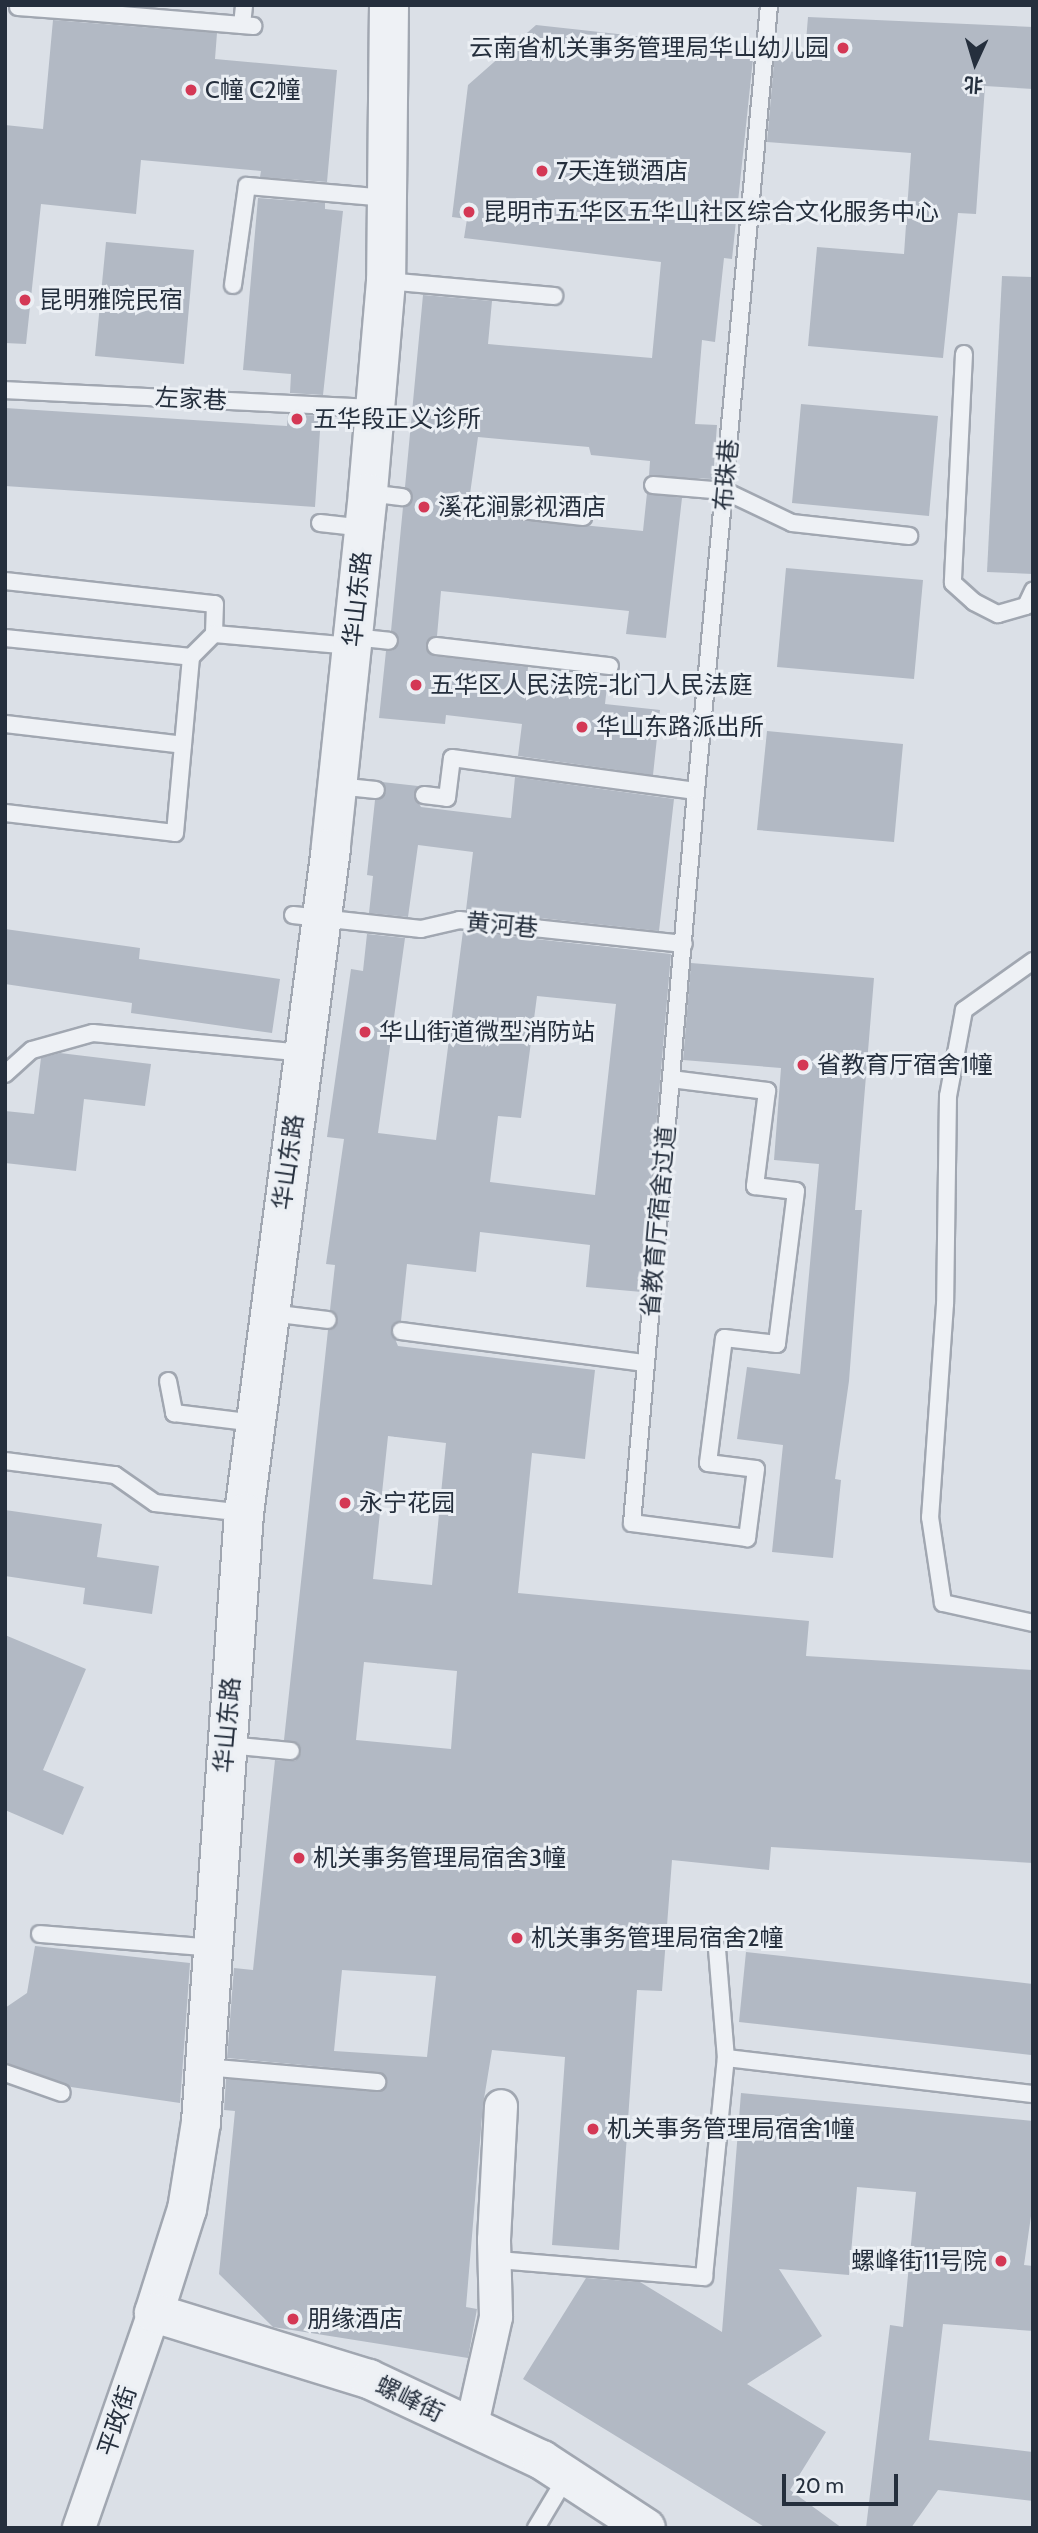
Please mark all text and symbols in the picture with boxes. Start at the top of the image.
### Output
north arrow [940,28,1010,98]
place label: 云南省机关事务管理局华山幼儿园 [469,34,829,62]
marker: 云南省机关事务管理局华山幼儿园 [835,40,851,56]
text: 北 [963,72,984,97]
place label: C幢 C2幢 [205,76,301,104]
marker: C幢 C2幢 [183,82,199,98]
place label: 7天连锁酒店 [556,157,688,185]
marker: 7天连锁酒店 [534,163,550,179]
place label: 昆明市五华区五华山社区综合文化服务中心 [483,198,939,226]
marker: 昆明市五华区五华山社区综合文化服务中心 [461,204,477,220]
place label: 昆明雅院民宿 [39,286,183,314]
marker: 昆明雅院民宿 [17,292,33,308]
street label: 左家巷 [154,383,228,415]
place label: 五华段正义诊所 [313,405,481,433]
marker: 五华段正义诊所 [287,409,307,429]
street label: 布珠巷 [709,438,743,512]
place label: 溪花涧影视酒店 [438,493,606,521]
marker: 溪花涧影视酒店 [416,499,432,515]
street label: 华山东路 [338,550,376,648]
place label: 五华区人民法院-北门人民法庭 [430,671,752,699]
marker: 五华区人民法院-北门人民法庭 [408,677,424,693]
place label: 华山东路派出所 [596,713,764,741]
marker: 华山东路派出所 [574,719,590,735]
street label: 黄河巷 [465,908,539,942]
place label: 华山街道微型消防站 [379,1018,595,1046]
marker: 华山街道微型消防站 [357,1024,373,1040]
place label: 省教育厅宿舍1幢 [817,1051,993,1079]
marker: 省教育厅宿舍1幢 [795,1057,811,1073]
street label: 华山东路 [267,1112,309,1212]
street label: 省教育厅宿舍过道 [635,1124,681,1318]
place label: 永宁花园 [359,1489,455,1517]
marker: 永宁花园 [337,1495,353,1511]
street label: 华山东路 [208,1676,246,1774]
place label: 机关事务管理局宿舍3幢 [313,1844,566,1872]
marker: 机关事务管理局宿舍3幢 [291,1850,307,1866]
place label: 机关事务管理局宿舍2幢 [531,1924,784,1952]
marker: 机关事务管理局宿舍2幢 [509,1930,525,1946]
place label: 机关事务管理局宿舍1幢 [607,2115,855,2143]
marker: 机关事务管理局宿舍1幢 [585,2121,601,2137]
place label: 螺峰街11号院 [851,2247,987,2275]
marker: 螺峰街11号院 [993,2253,1009,2269]
place label: 朋缘酒店 [307,2305,403,2333]
marker: 朋缘酒店 [285,2311,301,2327]
street label: 螺峰街 [371,2370,449,2428]
street label: 平政街 [92,2382,142,2460]
scale bar [786,2460,902,2504]
text: 20 m [795,2473,844,2498]

